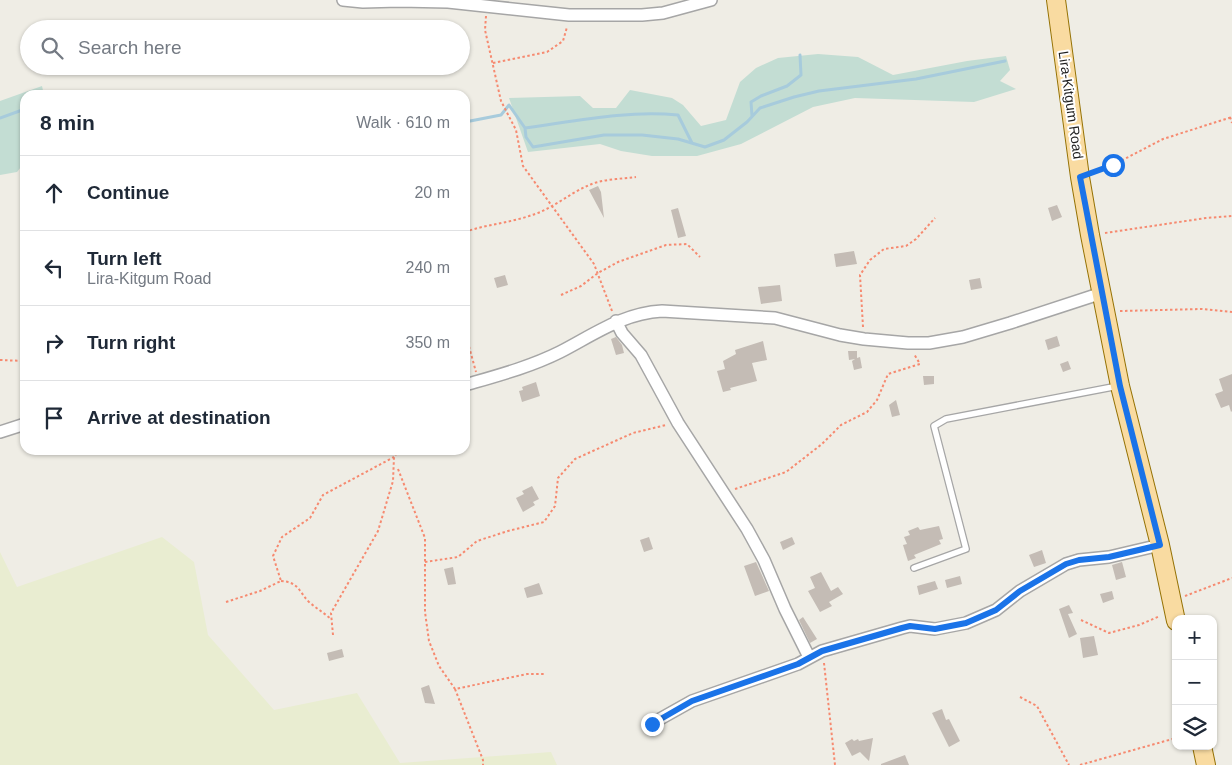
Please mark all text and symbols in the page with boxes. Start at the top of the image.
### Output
search box [20,20,470,75]
icon: search [38,34,66,62]
text: Search here [78,37,182,58]
street label: Lira-Kitgum Road [1055,50,1087,160]
text: 8 min [40,111,95,134]
text: Walk · 610 m [356,114,450,131]
route start [1102,154,1125,177]
icon: ahead [40,179,68,207]
text: Continue [87,182,169,203]
text: 20 m [414,184,450,201]
text: Turn left [87,248,162,269]
icon: left [40,254,68,282]
text: 240 m [406,259,450,276]
text: Lira-Kitgum Road [87,270,212,287]
icon: right [40,329,68,357]
text: Turn right [87,332,175,353]
text: 350 m [406,334,450,351]
icon: arrive [40,404,68,432]
text: Arrive at destination [87,407,271,428]
map controls [1172,615,1217,750]
button: + [1172,615,1217,660]
button: − [1172,660,1217,705]
button: layers [1172,705,1217,750]
route end [641,713,664,736]

